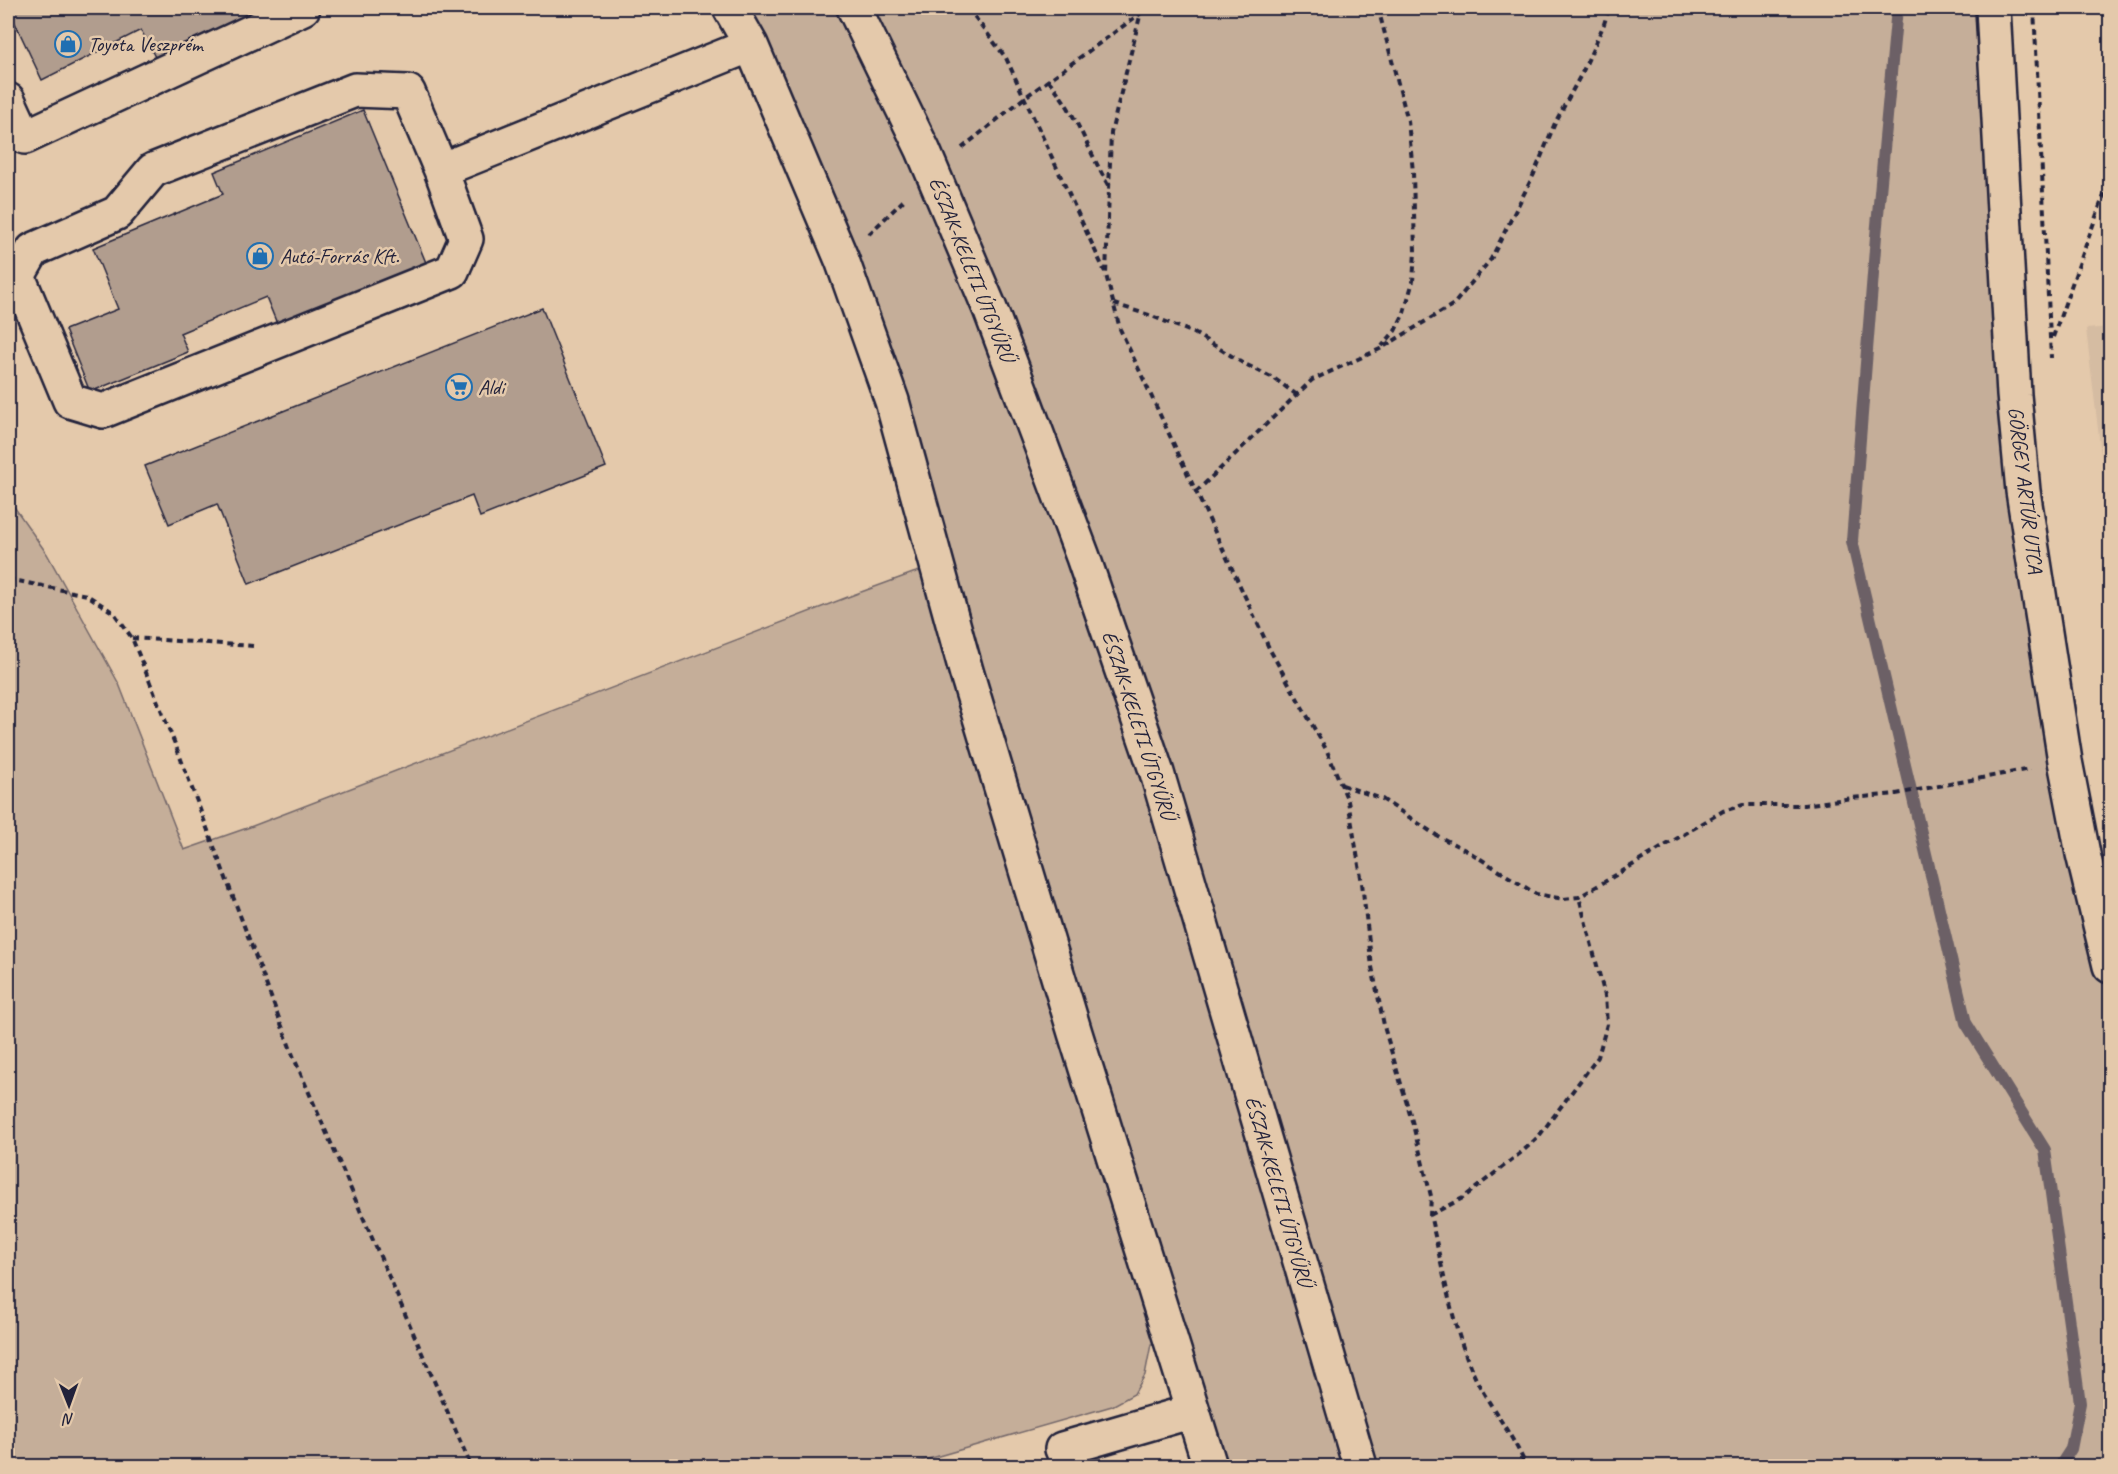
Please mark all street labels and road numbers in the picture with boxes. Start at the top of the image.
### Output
street label: ÉSZAK-KELETI ÚTGYŰRŰ [923,173,1022,368]
street label: GÖRGEY ARTÚR UTCA [2003,405,2049,575]
street label: ÉSZAK-KELETI ÚTGYŰRŰ [1096,628,1183,826]
street label: ÉSZAK-KELETI ÚTGYŰRŰ [1239,1093,1320,1293]

